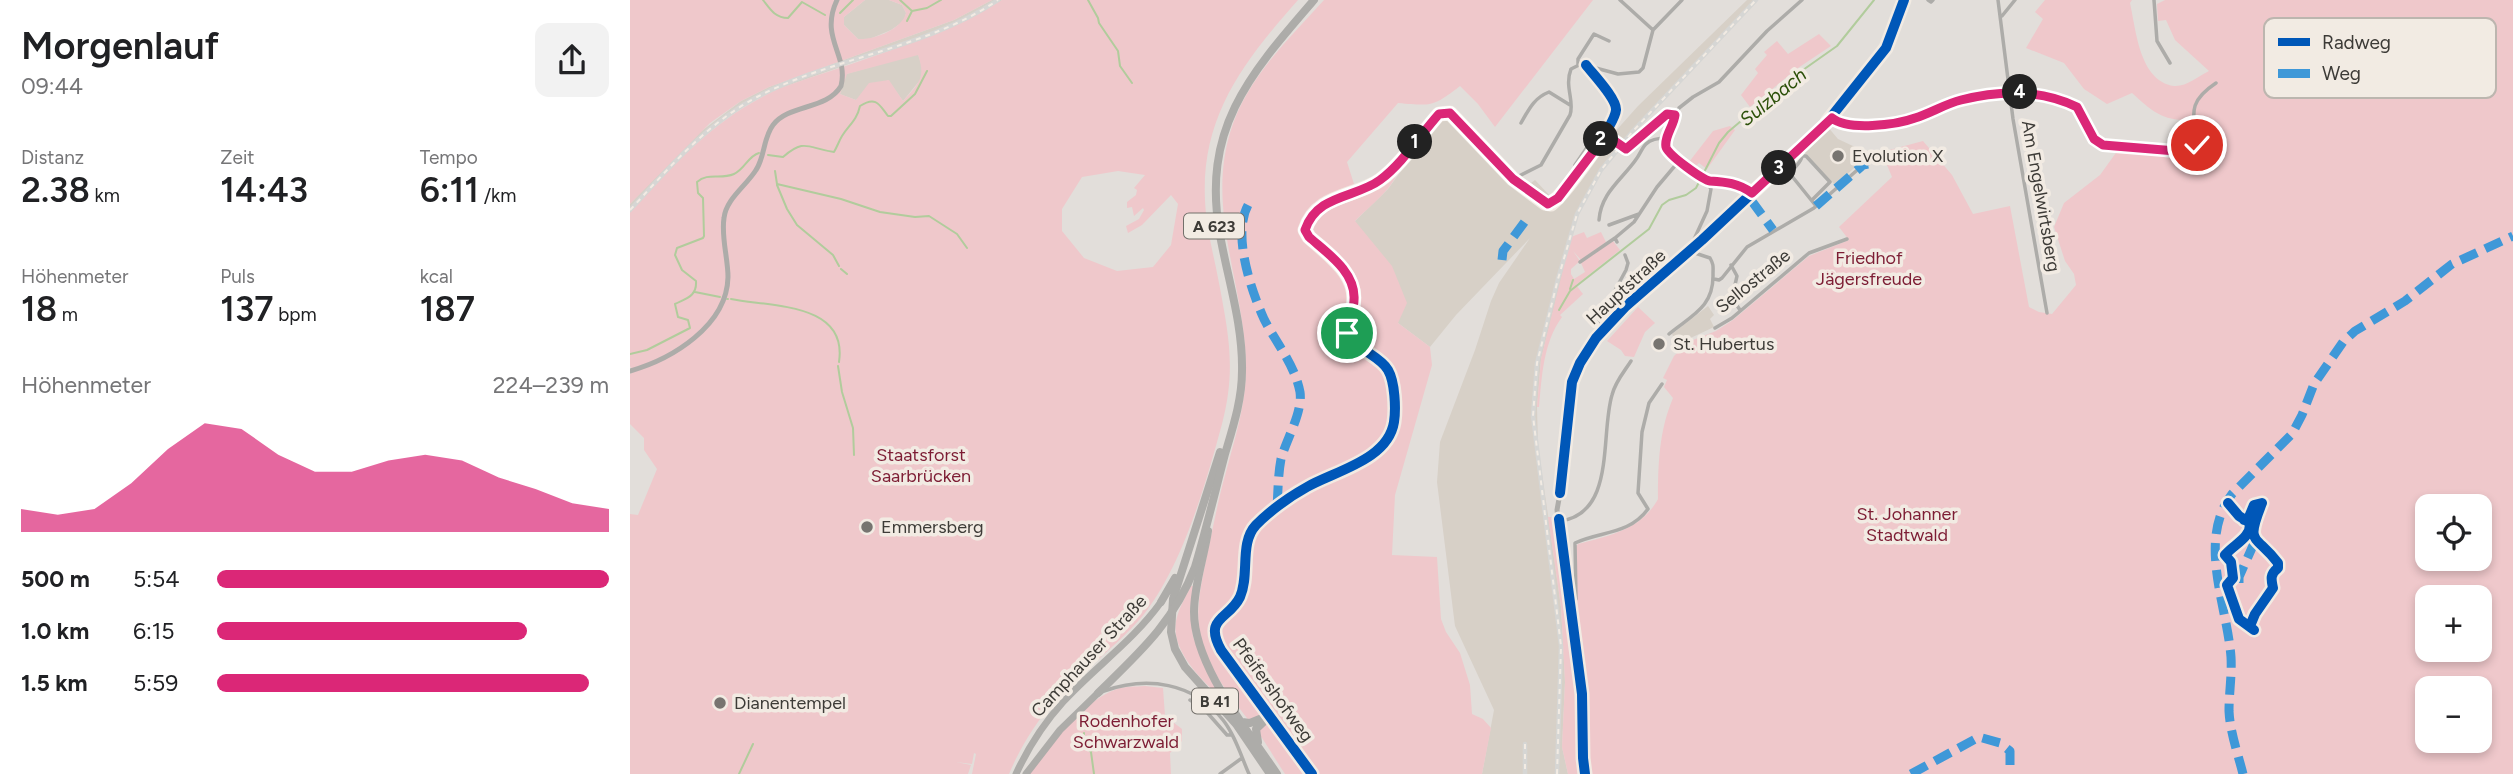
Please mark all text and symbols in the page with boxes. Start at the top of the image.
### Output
legend [2264,18,2496,98]
text: Morgenlauf [21,23,219,69]
button: share [535,23,609,97]
text: Radweg [2322,31,2391,54]
text: Weg [2322,62,2361,85]
water label: Sulzbach [1735,63,1811,131]
text: 09:44 [21,72,83,100]
pin: 4 [2002,74,2038,110]
text: 4 [2013,80,2026,103]
pin [2167,115,2227,175]
street label: Am Engelwirtsberg [2017,118,2065,274]
pin: 2 [1584,122,1618,156]
pin: 1 [1398,124,1432,160]
icon: check [2178,126,2216,164]
text: 2 [1595,127,1606,150]
text: 1 [1410,130,1419,153]
place label: Evolution X [1852,145,1943,167]
text: Distanz [21,146,84,169]
text: Zeit [220,146,254,169]
text: Tempo [420,146,478,169]
marker: Evolution X [1830,148,1846,164]
pin: 3 [1762,150,1796,186]
text: 3 [1773,156,1784,179]
text: 2.38 [21,169,90,211]
text: 14:43 [220,169,308,211]
text: 6:11 [420,169,479,211]
text: km [90,184,120,207]
text: /km [479,184,516,207]
road number: A 623 [1184,214,1244,238]
street label: Sellostraße [1711,244,1795,318]
street label: Hauptstraße [1582,245,1670,329]
park label: Friedhof Jägersfreude [1816,247,1922,290]
text: Höhenmeter [21,265,128,288]
text: Puls [220,265,255,288]
text: kcal [420,265,453,288]
text: 18 [21,288,57,330]
text: 137 [220,288,273,330]
text: 187 [420,288,475,330]
text: m [57,303,78,326]
text: bpm [273,303,317,326]
pin [1317,303,1377,363]
icon: arrive [1328,314,1366,352]
place label: St. Hubertus [1673,333,1774,355]
marker: St. Hubertus [1651,336,1667,352]
text: Höhenmeter [21,371,151,399]
text: 224–239 m [493,371,609,399]
park label: Staatsforst Saarbrücken [871,444,971,487]
map controls [2415,494,2492,753]
button: locate [2415,494,2492,571]
park label: St. Johanner Stadtwald [1857,503,1957,546]
place label: Emmersberg [881,516,984,538]
marker: Emmersberg [859,519,875,535]
text: 500 m [21,565,90,593]
text: 5:54 [133,565,180,593]
button: + [2415,585,2492,662]
street label: Camphauser Straße [1027,590,1151,722]
text: 1.0 km [21,617,89,645]
text: 6:15 [133,617,175,645]
street label: Pfeifershofweg [1228,634,1318,746]
text: 1.5 km [21,669,88,697]
text: 5:59 [133,669,178,697]
button: − [2415,676,2492,753]
road number: B 41 [1192,688,1238,714]
place label: Dianentempel [734,692,846,714]
marker: Dianentempel [712,695,728,711]
park label: Rodenhofer Schwarzwald [1073,710,1179,753]

